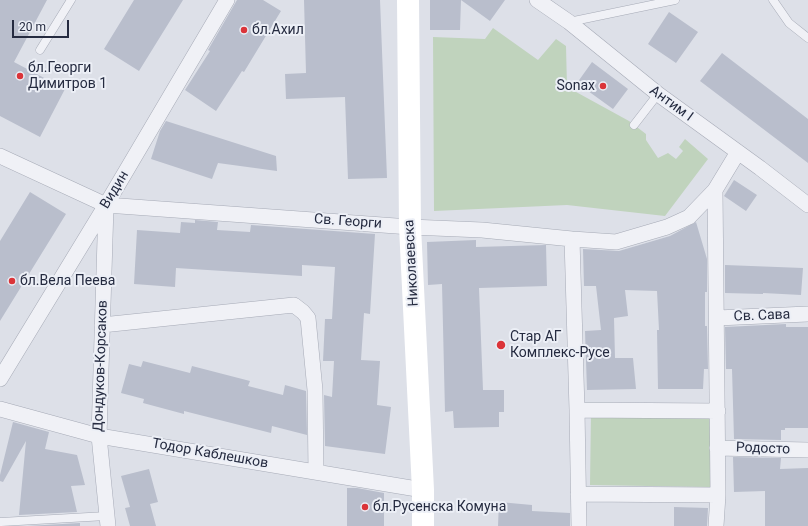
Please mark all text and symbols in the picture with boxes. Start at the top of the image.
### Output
scale bar [14,12,71,38]
text: 20 m [19,20,46,34]
place label: бл.Ахил [252,22,304,38]
marker: бл.Ахил [239,25,249,35]
place label: бл.Георги Димитров 1 [28,60,107,92]
marker: бл.Георги Димитров 1 [15,71,25,81]
place label: Sonax [556,78,595,94]
marker: Sonax [598,81,608,91]
street label: Антим I [646,83,696,125]
street label: Видин [97,168,133,212]
street label: Св. Георги [313,211,383,233]
street label: Николаевска [401,219,423,307]
place label: бл.Вела Пеева [20,273,115,289]
marker: бл.Вела Пеева [7,276,17,286]
street label: Дондуков-Корсаков [90,300,112,432]
street label: Св. Сава [733,307,791,325]
place label: Стар АГ Комплекс-Русе [510,329,610,362]
marker: Стар АГ Комплекс-Русе [495,339,507,351]
street label: Тодор Каблешков [151,436,269,472]
street label: Родосто [736,440,790,458]
place label: бл.Русенска Комуна [373,499,506,515]
marker: бл.Русенска Комуна [360,502,370,512]

